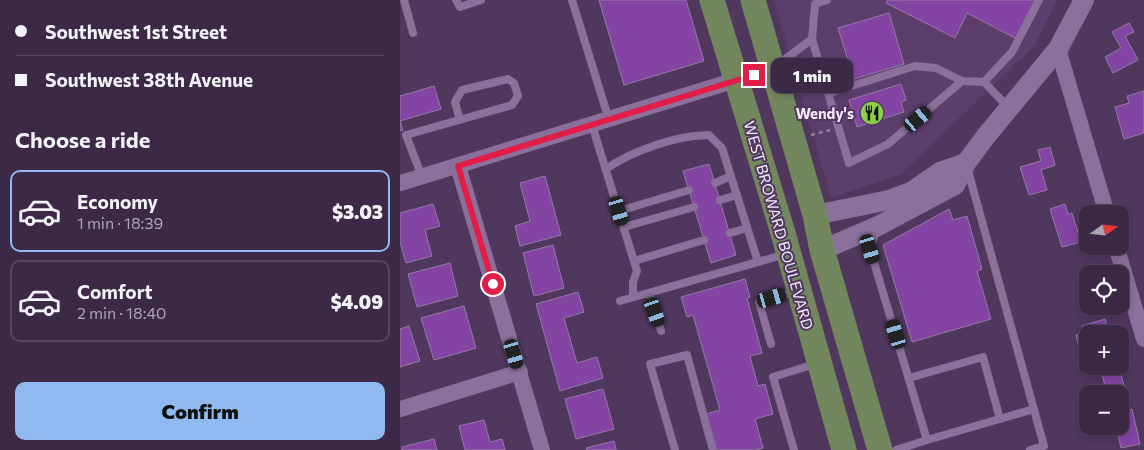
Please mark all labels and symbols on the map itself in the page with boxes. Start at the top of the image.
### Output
callout: 1 min [772,58,854,92]
route end [743,64,765,86]
restaurant icon: Wendy's [859,100,885,126]
place label: Wendy's [795,104,854,122]
car [901,104,934,134]
street label: WEST BROWARD BOULEVARD [741,119,817,331]
car [607,194,630,228]
north arrow [1079,205,1129,255]
car [858,232,881,266]
route start [482,273,504,295]
car [755,287,788,309]
car [643,295,666,329]
car [884,317,907,351]
car [502,337,525,371]

